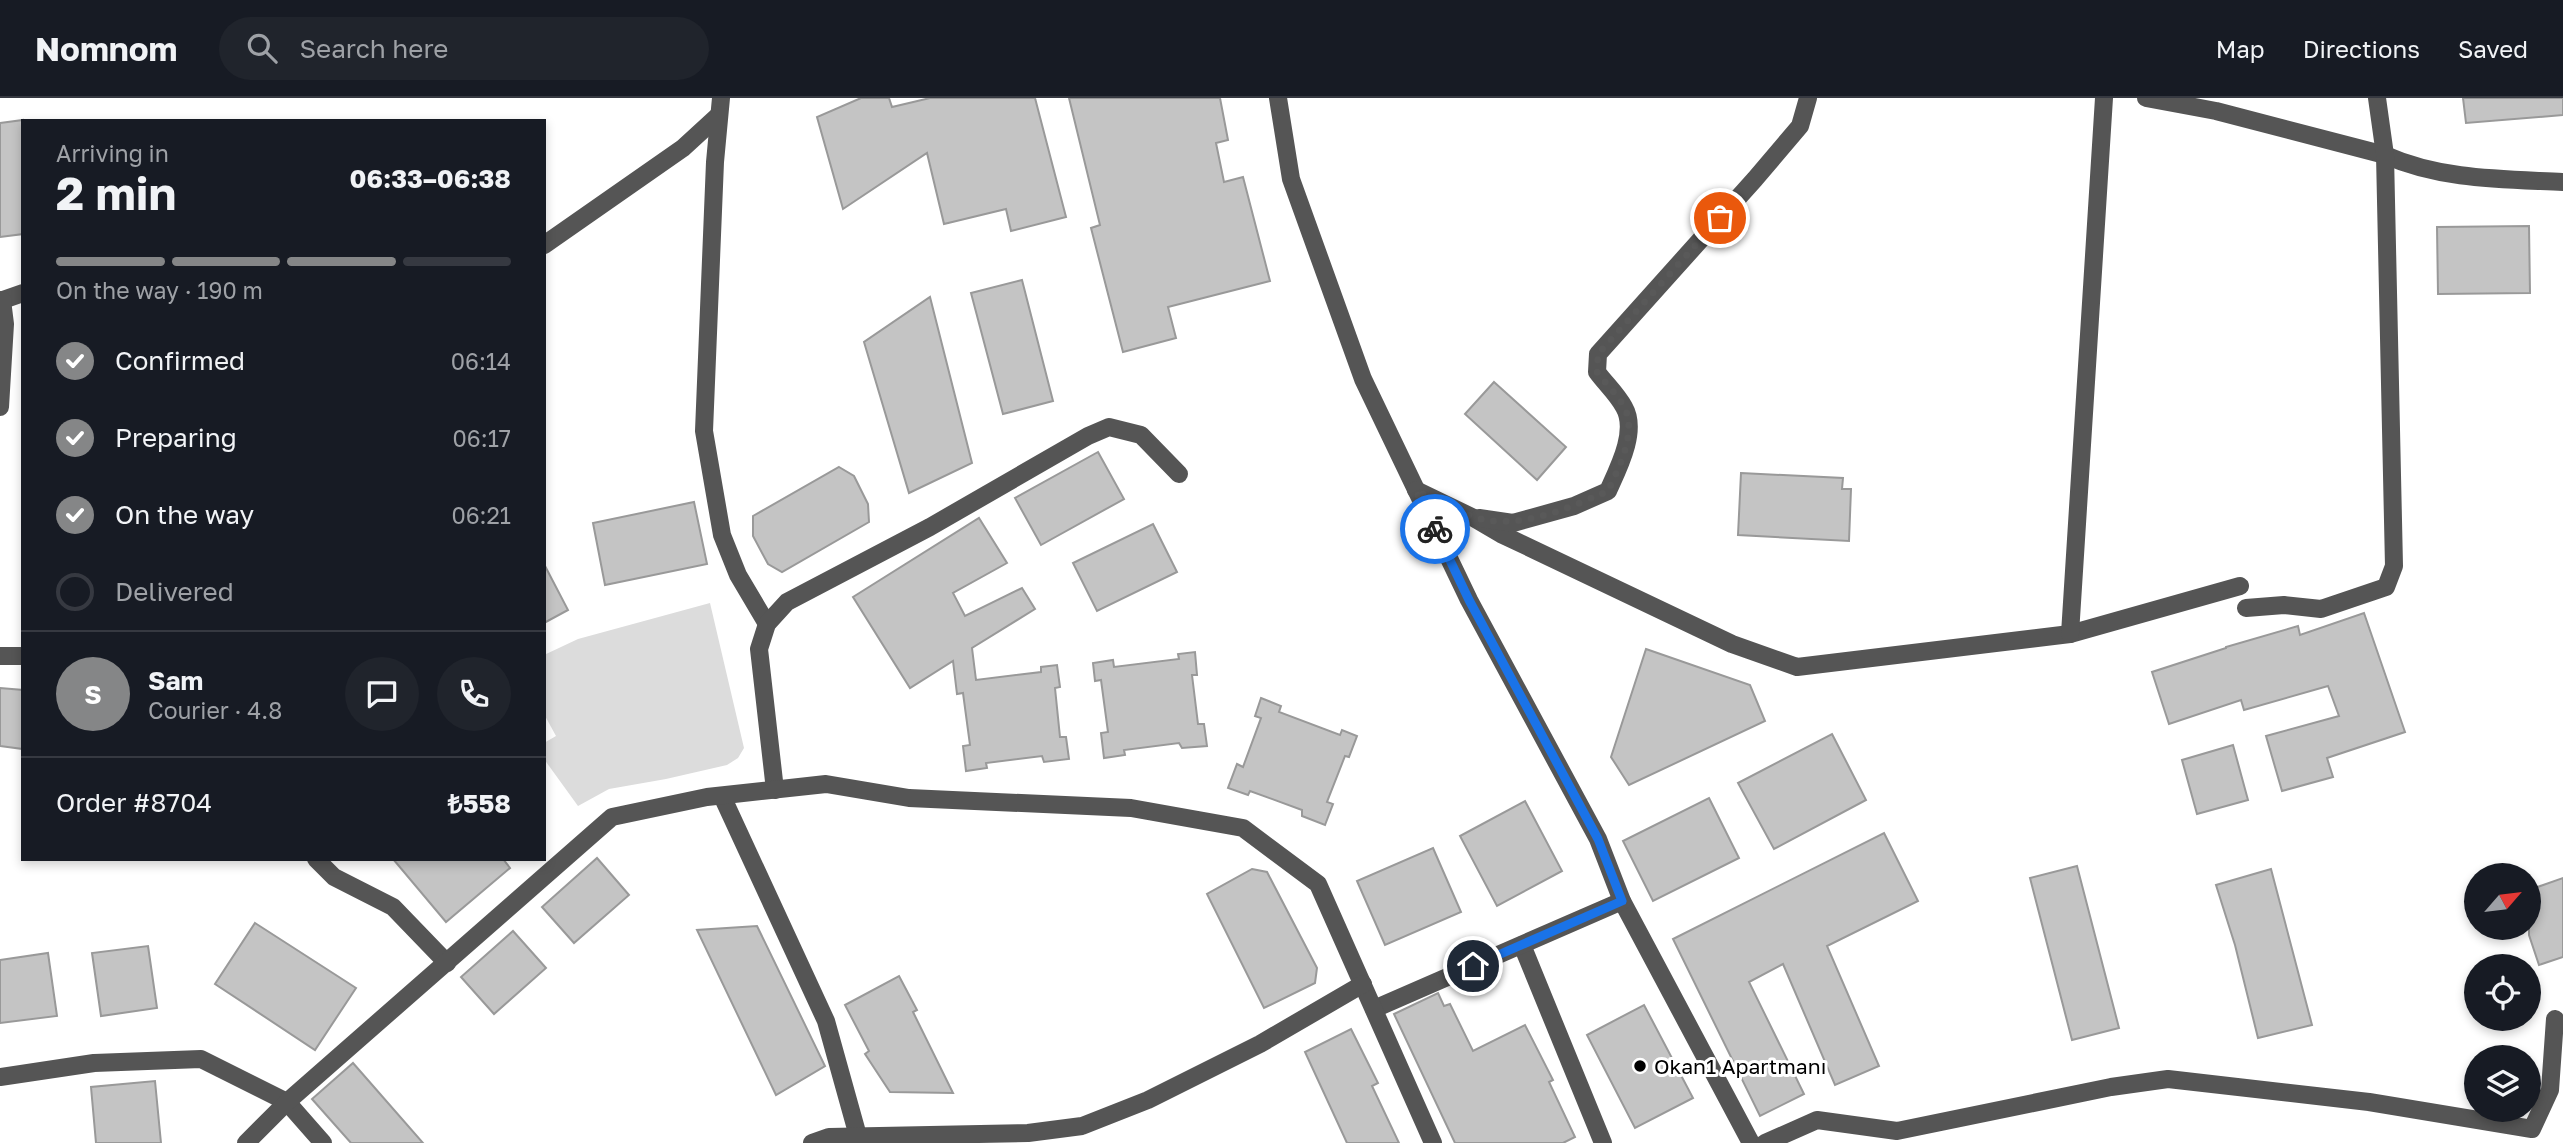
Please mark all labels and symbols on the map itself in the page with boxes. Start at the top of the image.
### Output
pin [1690,188,1750,248]
courier [1400,494,1470,564]
north arrow [2464,863,2541,940]
pin [1443,936,1503,996]
place label: Okan1 Apartmanı [1654,1053,1826,1079]
marker: Okan1 Apartmanı [1632,1058,1648,1074]

